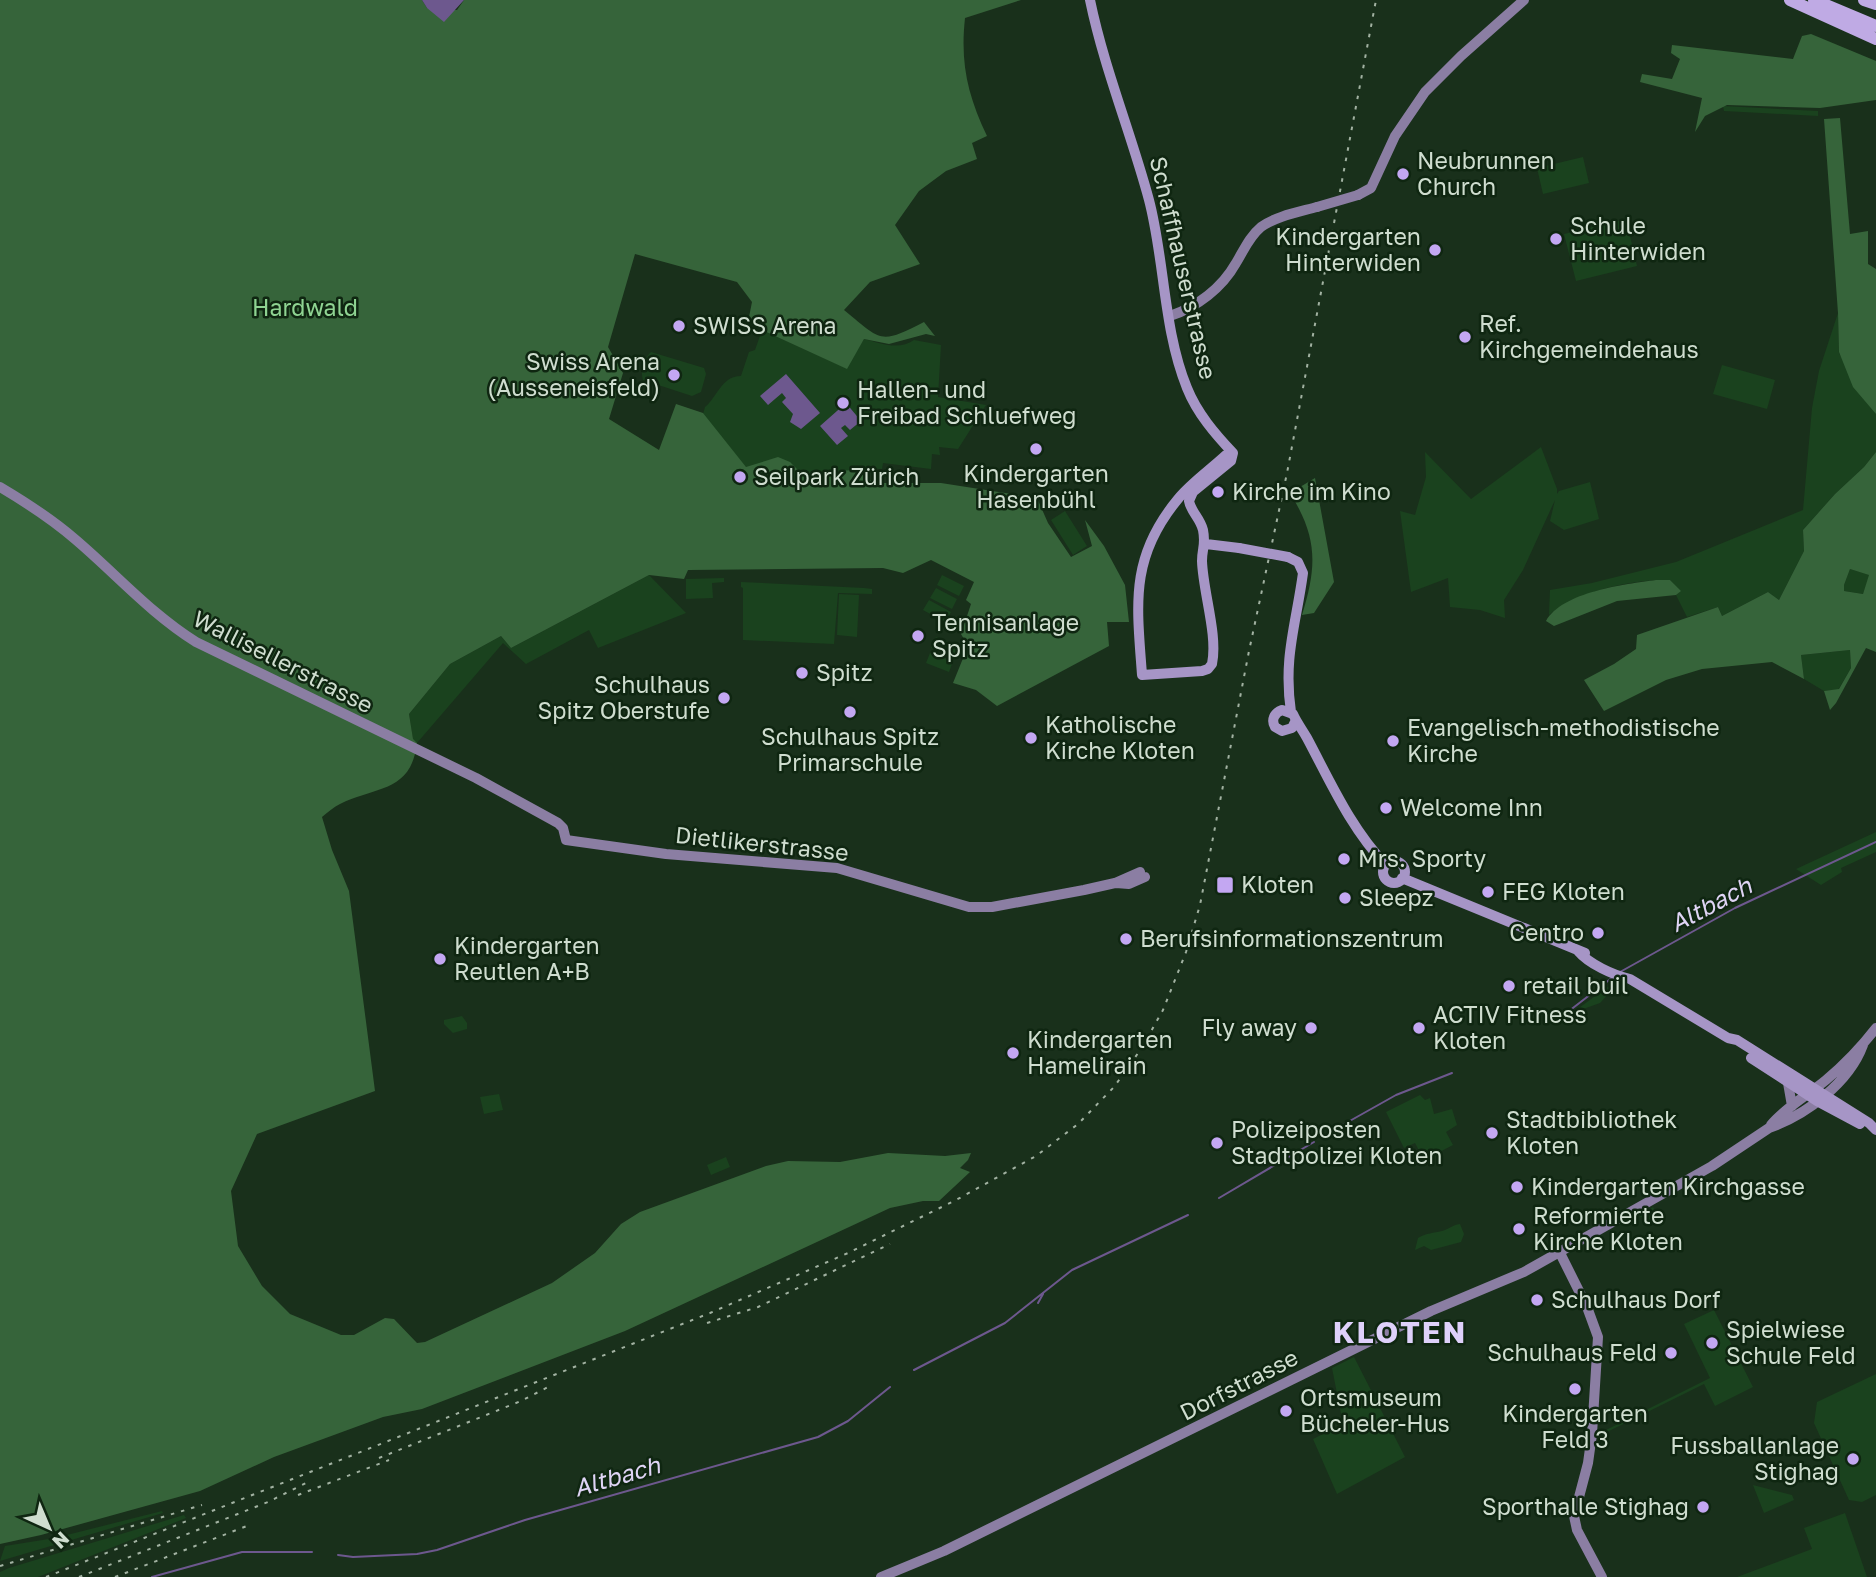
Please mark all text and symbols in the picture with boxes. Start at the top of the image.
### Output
place label: Neubrunnen Church [1417,146,1555,200]
street label: Schaffhauserstrasse [1145,154,1223,382]
marker: Neubrunnen Church [1395,166,1411,182]
place label: Schule Hinterwiden [1570,211,1706,265]
place label: Kindergarten Hinterwiden [1275,222,1421,276]
marker: Schule Hinterwiden [1548,231,1564,247]
marker: Kindergarten Hinterwiden [1427,242,1443,258]
park label: Hardwald [252,293,358,321]
place label: Ref. Kirchgemeindehaus [1479,309,1699,363]
place label: SWISS Arena [693,311,837,339]
marker: SWISS Arena [671,318,687,334]
marker: Ref. Kirchgemeindehaus [1457,329,1473,345]
place label: Swiss Arena (Ausseneisfeld) [487,347,660,401]
marker: Swiss Arena (Ausseneisfeld) [666,367,682,383]
place label: Hallen- und Freibad Schluefweg [857,375,1077,429]
marker: Hallen- und Freibad Schluefweg [835,395,851,411]
marker: Kindergarten Hasenbühl [1028,441,1044,457]
place label: Kindergarten Hasenbühl [963,459,1109,513]
place label: Seilpark Zürich [754,462,920,490]
marker: Seilpark Zürich [732,469,748,485]
place label: Kirche im Kino [1232,477,1391,505]
marker: Kirche im Kino [1210,484,1226,500]
street label: Wallisellerstrasse [189,604,378,719]
place label: Tennisanlage Spitz [932,608,1079,662]
marker: Tennisanlage Spitz [910,628,926,644]
place label: Spitz [816,658,872,686]
marker: Spitz [794,665,810,681]
place label: Schulhaus Spitz Oberstufe [538,670,710,724]
marker: Schulhaus Spitz Oberstufe [716,690,732,706]
marker: Schulhaus Spitz Primarschule [842,704,858,720]
place label: Katholische Kirche Kloten [1045,710,1195,764]
place label: Evangelisch-methodistische Kirche [1407,713,1720,767]
place label: Schulhaus Spitz Primarschule [761,722,939,776]
marker: Katholische Kirche Kloten [1023,730,1039,746]
marker: Evangelisch-methodistische Kirche [1385,733,1401,749]
place label: Welcome Inn [1400,793,1543,821]
marker: Welcome Inn [1378,800,1394,816]
street label: Dietlikerstrasse [674,820,850,866]
place label: Mrs. Sporty [1358,844,1486,872]
marker: Mrs. Sporty [1336,851,1352,867]
place label: Kloten [1241,870,1314,898]
water label: Altbach [1664,870,1757,937]
marker: Kloten [1215,875,1235,895]
place label: FEG Kloten [1502,877,1625,905]
place label: Sleepz [1359,883,1433,911]
marker: FEG Kloten [1480,884,1496,900]
marker: Sleepz [1337,890,1353,906]
place label: Centro [1509,918,1584,946]
place label: Berufsinformationszentrum [1140,924,1444,952]
marker: Centro [1590,925,1606,941]
place label: Kindergarten Reutlen A+B [454,931,600,985]
marker: Berufsinformationszentrum [1118,931,1134,947]
marker: Kindergarten Reutlen A+B [432,951,448,967]
place label: retail buil [1523,971,1628,999]
marker: retail buil [1501,978,1517,994]
place label: ACTIV Fitness Kloten [1433,1000,1587,1054]
place label: Fly away [1201,1013,1297,1041]
marker: Fly away [1303,1020,1319,1036]
marker: ACTIV Fitness Kloten [1411,1020,1427,1036]
place label: Kindergarten Hamelirain [1027,1025,1173,1079]
marker: Kindergarten Hamelirain [1005,1045,1021,1061]
place label: Stadtbibliothek Kloten [1506,1105,1677,1159]
place label: Polizeiposten Stadtpolizei Kloten [1231,1115,1443,1169]
marker: Stadtbibliothek Kloten [1484,1125,1500,1141]
marker: Polizeiposten Stadtpolizei Kloten [1209,1135,1225,1151]
place label: Kindergarten Kirchgasse [1531,1172,1805,1200]
marker: Kindergarten Kirchgasse [1509,1179,1525,1195]
place label: Reformierte Kirche Kloten [1533,1201,1683,1255]
marker: Reformierte Kirche Kloten [1511,1221,1527,1237]
place label: Schulhaus Dorf [1551,1285,1720,1313]
marker: Schulhaus Dorf [1529,1292,1545,1308]
district label: KLOTEN [1333,1314,1467,1350]
place label: Spielwiese Schule Feld [1726,1315,1856,1369]
marker: Spielwiese Schule Feld [1704,1335,1720,1351]
place label: Schulhaus Feld [1487,1338,1657,1366]
street label: Dorfstrasse [1175,1342,1302,1426]
marker: Schulhaus Feld [1663,1345,1679,1361]
marker: Kindergarten Feld 3 [1567,1381,1583,1397]
place label: Ortsmuseum Bücheler-Hus [1300,1383,1450,1437]
place label: Kindergarten Feld 3 [1502,1399,1648,1453]
marker: Ortsmuseum Bücheler-Hus [1278,1403,1294,1419]
place label: Fussballanlage Stighag [1670,1431,1839,1485]
water label: Altbach [570,1449,664,1502]
marker: Fussballanlage Stighag [1845,1451,1861,1467]
place label: Sporthalle Stighag [1482,1492,1689,1520]
north arrow [14,1493,84,1563]
marker: Sporthalle Stighag [1695,1499,1711,1515]
text: N [48,1527,74,1554]

